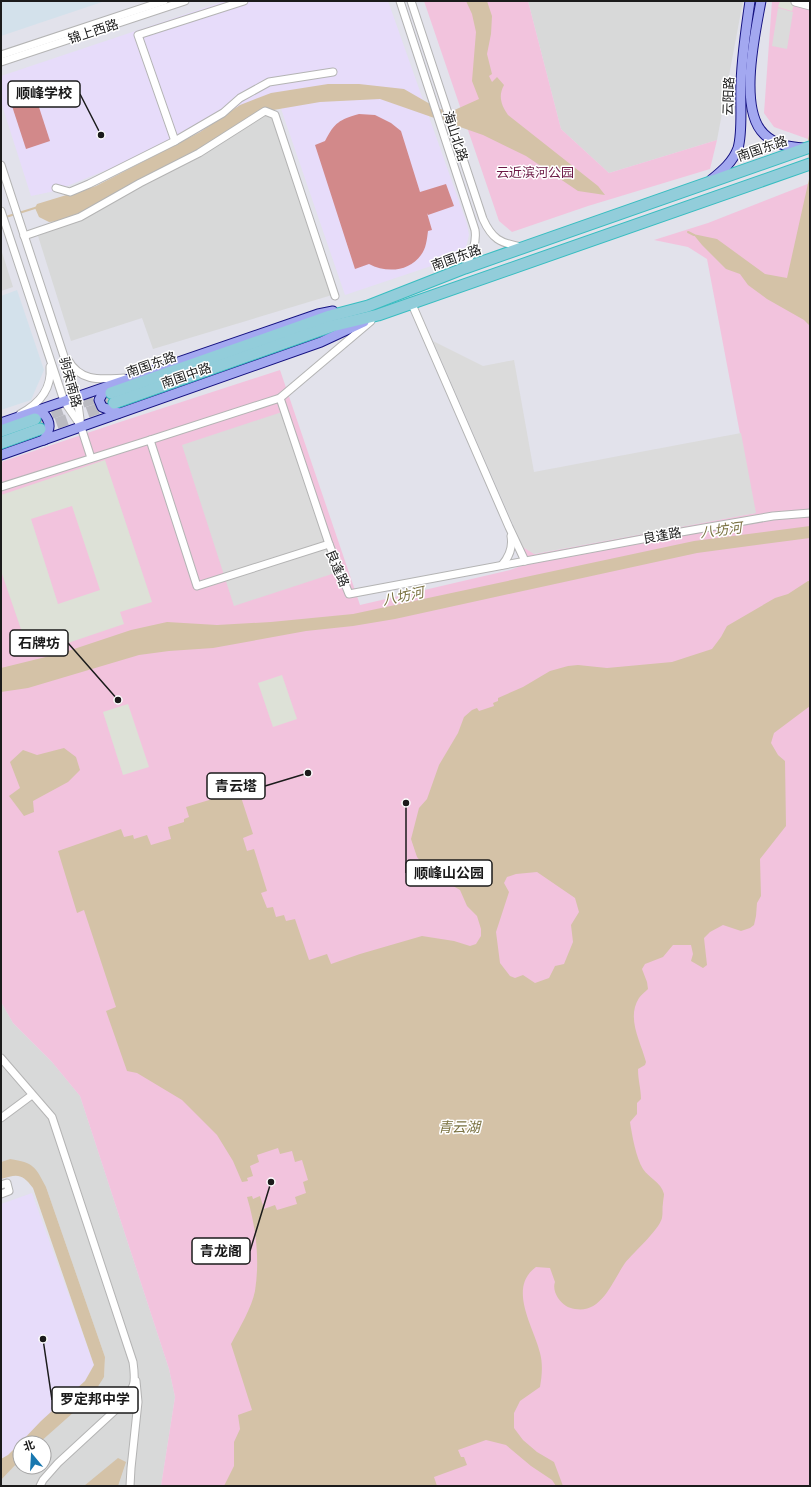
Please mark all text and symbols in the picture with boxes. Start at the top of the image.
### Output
street label: 锦上西路 [66,16,121,48]
street label: 云阳路 [720,76,738,116]
callout: 顺峰学校 [8,81,80,107]
text: 顺峰学校 [16,85,72,102]
street label: 海山北路 [439,109,471,164]
street label: 南国东路 [735,133,790,165]
park label: 云近滨河公园 [496,165,574,181]
street label: 南国东路 [429,242,484,274]
street label: 南国东路 [124,349,179,381]
street label: 驹荣南路 [56,355,84,409]
street label: 南国中路 [159,360,214,392]
water label: 八坊河 [699,519,746,541]
street label: 良逢路 [642,525,683,547]
street label: 良逢路 [322,547,352,589]
water label: 八坊河 [381,583,428,609]
callout: 石牌坊 [10,630,68,656]
text: 石牌坊 [18,635,60,652]
callout: 青云塔 [207,773,265,799]
text: 青云塔 [215,778,257,795]
callout: 顺峰山公园 [406,860,492,886]
text: 顺峰山公园 [414,865,484,882]
water label: 青云湖 [438,1119,482,1136]
callout: 青龙阁 [192,1238,250,1264]
text: 青龙阁 [200,1243,242,1260]
callout: 罗定邦中学 [52,1387,138,1413]
text: 罗定邦中学 [60,1391,130,1408]
north arrow [12,1435,52,1475]
text: 北 [22,1438,36,1454]

